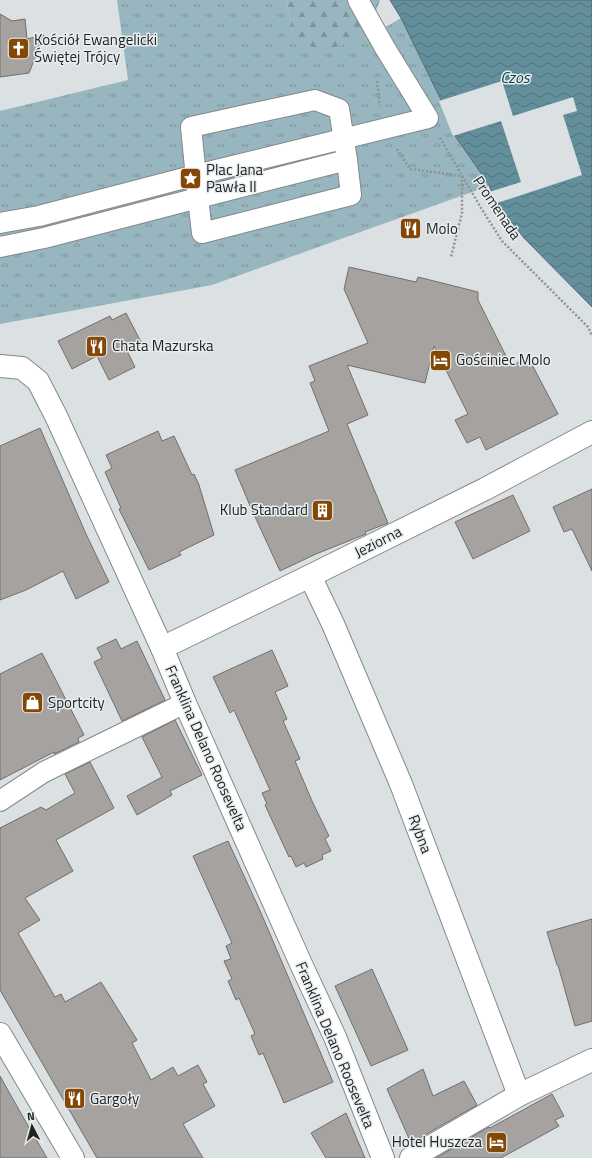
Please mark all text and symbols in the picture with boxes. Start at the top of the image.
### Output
place label: Kościół Ewangelicki Świętej Trójcy [34,28,157,68]
church icon: Kościół Ewangelicki Świętej Trójcy [5,36,31,62]
water label: Czos [500,65,531,89]
place label: Plac Jana Pawła II [206,158,264,198]
place icon: Plac Jana Pawła II [177,166,203,192]
street label: Promenada [467,171,528,245]
restaurant icon: Molo [398,216,424,242]
place label: Molo [426,217,458,240]
restaurant icon: Chata Mazurska [84,333,110,359]
place label: Chata Mazurska [112,334,214,357]
hotel icon: Gościniec Molo [428,347,454,373]
place label: Gościniec Molo [456,348,551,371]
building icon: Klub Standard [310,497,336,523]
place label: Klub Standard [220,498,308,521]
street label: Jeziorna [350,520,406,563]
street label: Franklina Delano Roosevelta [160,661,254,835]
shop icon: Sportcity [19,690,45,716]
place label: Sportcity [48,691,105,714]
street label: Rybna [403,811,439,857]
street label: Franklina Delano Roosevelta [290,958,381,1132]
restaurant icon: Gargoły [62,1086,88,1112]
place label: Gargoły [90,1087,139,1110]
north arrow [12,1106,52,1146]
text: N [26,1108,36,1124]
hotel icon: Hotel Huszcza [484,1129,510,1155]
place label: Hotel Huszcza [392,1130,482,1153]

